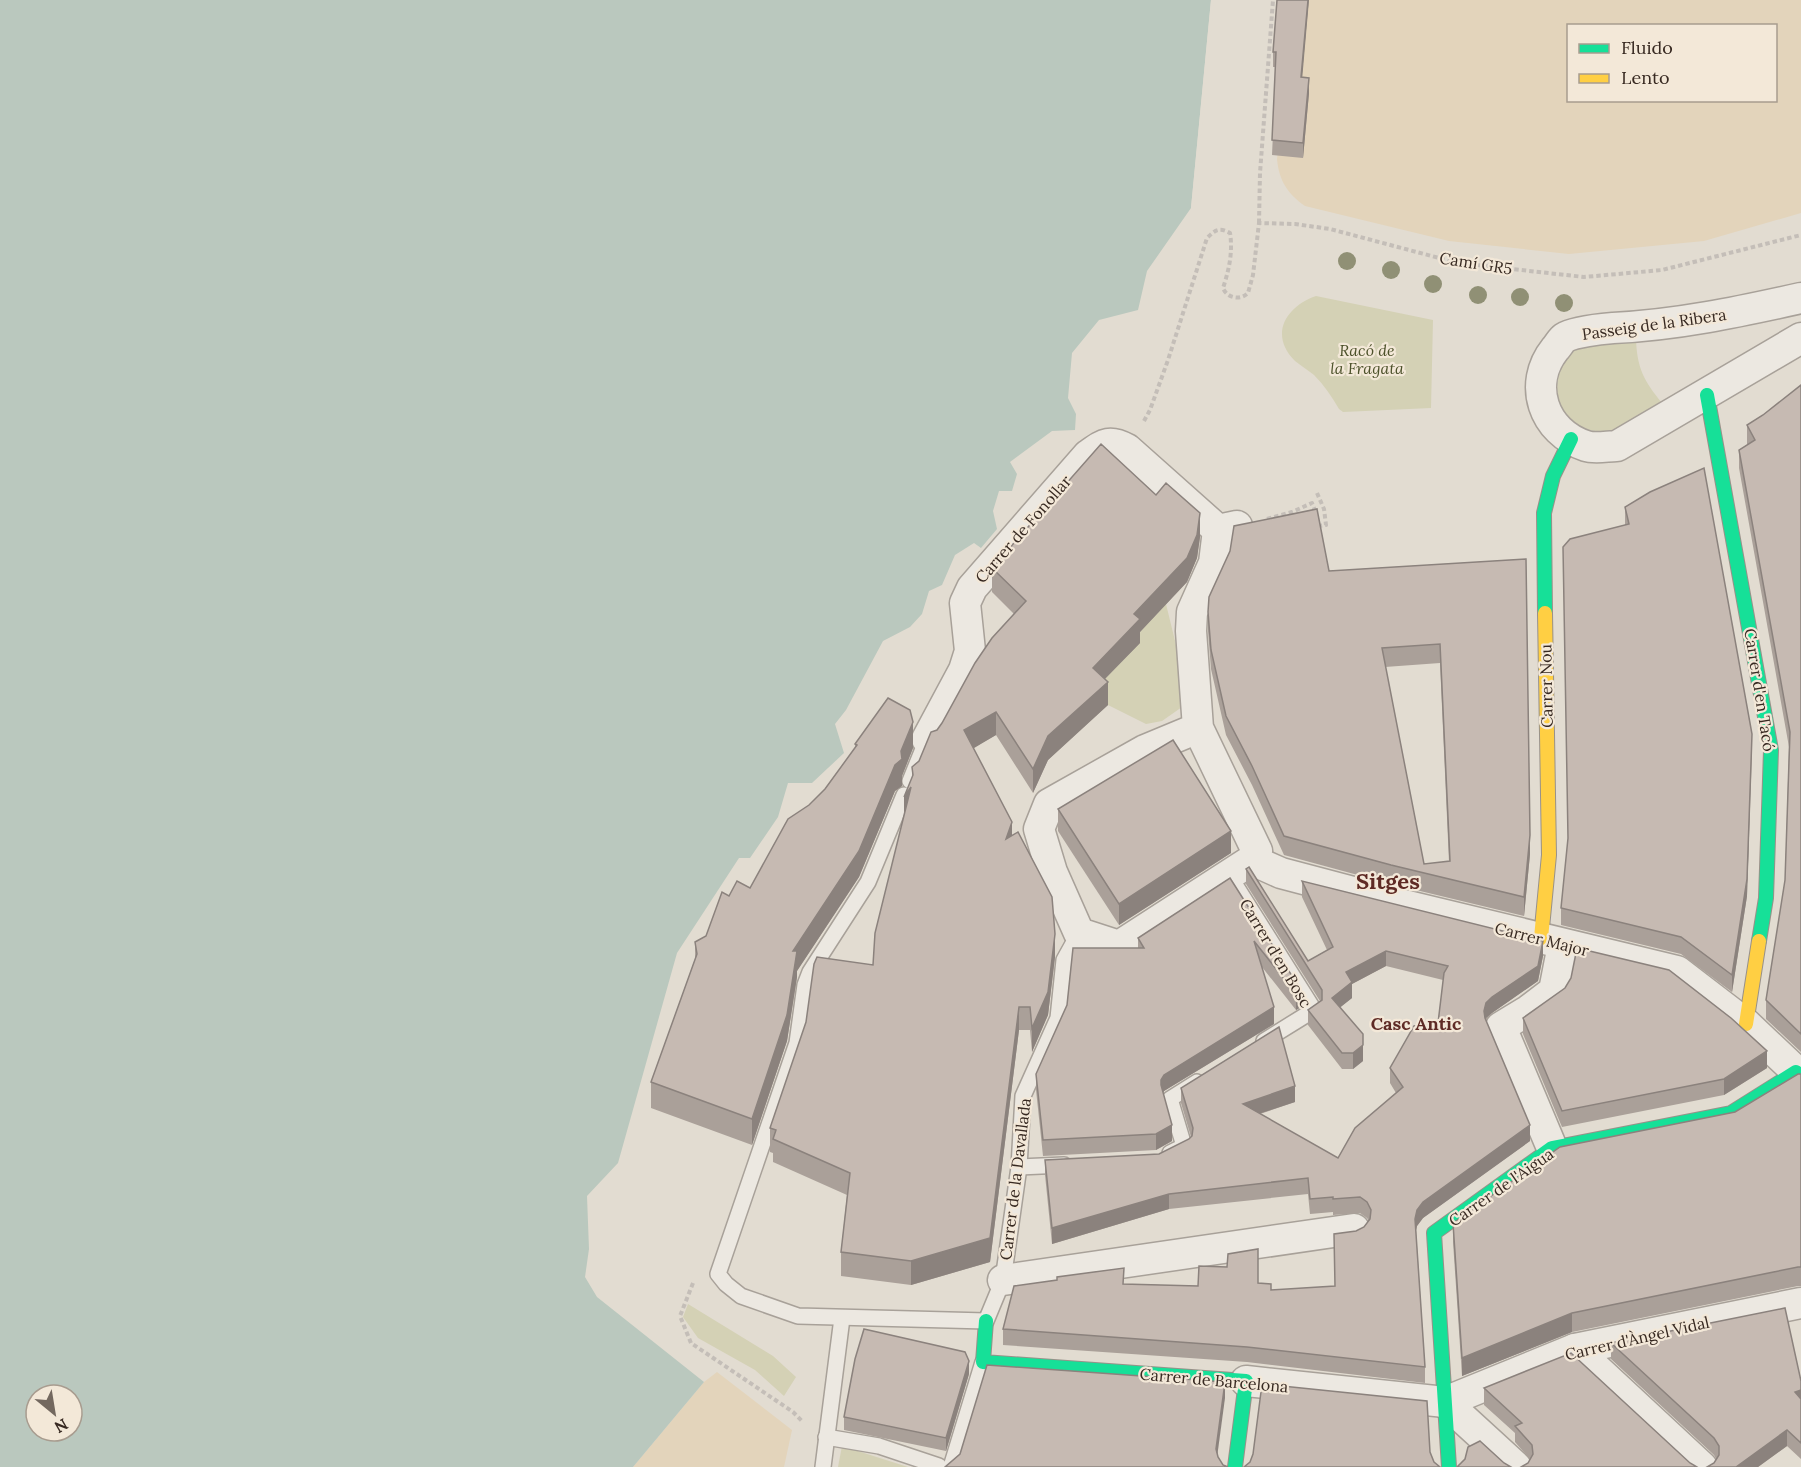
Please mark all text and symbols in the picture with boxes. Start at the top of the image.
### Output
legend [1567,24,1777,102]
text: Fluido [1621,36,1673,59]
text: Lento [1621,66,1669,89]
street label: Camí GR5 [1438,247,1514,279]
street label: Passeig de la Ribera [1580,304,1728,344]
park label: Racó de la Fragata [1330,340,1404,378]
street label: Carrer de Fonollar [971,471,1075,587]
street label: Carrer d'en Tacó [1740,627,1780,753]
street label: Carrer Nou [1535,643,1557,728]
district label: Sitges [1356,867,1420,895]
street label: Carrer d'en Bosc [1236,895,1316,1011]
street label: Carrer Major [1493,918,1591,960]
district label: Casc Antic [1371,1012,1462,1035]
street label: Carrer de la Davallada [995,1097,1035,1261]
street label: Carrer de l'Aigua [1445,1143,1557,1231]
street label: Carrer d'Àngel Vidal [1563,1312,1711,1364]
street label: Carrer de Barcelona [1139,1364,1289,1396]
north arrow [24,1383,84,1443]
text: N [51,1414,72,1438]

